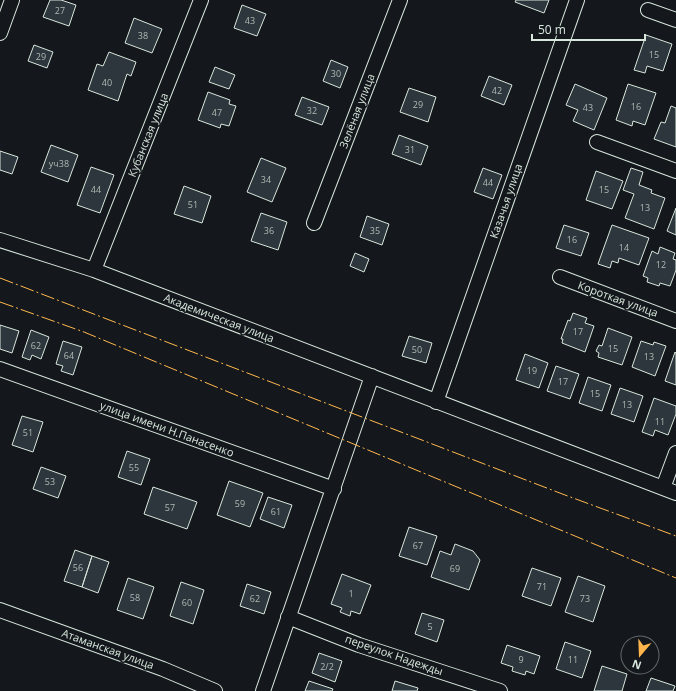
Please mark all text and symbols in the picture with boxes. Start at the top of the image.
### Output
house number: 27 [55,4,65,17]
house number: 43 [245,14,255,27]
scale bar [532,16,645,42]
text: 50 m [538,21,566,38]
house number: 38 [138,29,148,42]
house number: 15 [649,48,659,61]
house number: 29 [36,50,46,63]
house number: 30 [331,67,341,80]
street label: Зелёная улица [335,71,378,150]
house number: 40 [102,76,112,89]
house number: 42 [492,84,502,97]
street label: Кубанская улица [124,90,171,179]
house number: 29 [413,98,423,111]
house number: 16 [631,100,641,113]
house number: 43 [583,101,593,114]
house number: 32 [307,104,317,117]
house number: 47 [212,106,222,119]
house number: 31 [405,143,415,156]
house number: уч38 [49,157,69,170]
street label: Казачья улица [486,161,525,240]
house number: 34 [261,173,271,186]
house number: 44 [483,176,493,189]
house number: 44 [91,183,101,196]
house number: 15 [599,183,609,196]
house number: 51 [188,198,198,211]
house number: 13 [640,201,650,214]
house number: 36 [264,224,274,237]
house number: 35 [370,224,380,237]
house number: 16 [567,233,577,246]
house number: 14 [619,241,629,254]
house number: 12 [656,258,666,271]
street label: Короткая улица [576,277,660,320]
street label: Академическая улица [162,290,276,345]
house number: 17 [573,325,583,338]
house number: 62 [31,339,41,352]
house number: 15 [608,342,618,355]
house number: 50 [412,343,422,356]
house number: 64 [64,349,74,362]
house number: 13 [644,350,654,363]
house number: 19 [527,364,537,377]
house number: 17 [558,375,568,388]
house number: 15 [590,387,600,400]
street label: улица имени Н.Панасенко [98,397,237,460]
house number: 13 [622,398,632,411]
house number: 11 [655,415,665,428]
house number: 51 [23,426,33,439]
house number: 55 [129,461,139,474]
house number: 53 [45,475,55,488]
house number: 59 [235,497,245,510]
house number: 57 [165,501,175,514]
house number: 61 [271,505,281,518]
house number: 67 [413,539,423,552]
house number: 56 [73,561,83,574]
house number: 69 [450,562,460,575]
house number: 71 [537,580,547,593]
house number: 1 [348,587,354,600]
house number: 58 [130,591,140,604]
house number: 62 [250,592,260,605]
house number: 73 [580,592,590,605]
house number: 60 [182,596,192,609]
house number: 5 [427,620,433,633]
street label: Атаманская улица [60,625,156,672]
street label: переулок Надежды [343,631,445,678]
north arrow [620,635,660,675]
house number: 9 [518,653,524,666]
house number: 11 [568,653,578,666]
text: N [630,656,643,673]
house number: 2/2 [320,660,334,673]

